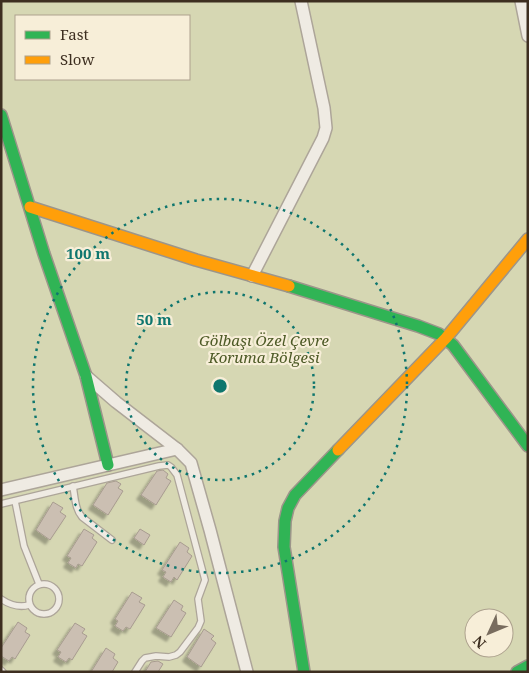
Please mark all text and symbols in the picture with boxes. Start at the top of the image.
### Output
legend [15,15,190,80]
text: Fast [60,24,89,44]
text: Slow [60,49,94,69]
text: 100 m [66,243,110,263]
text: 50 m [136,309,172,329]
park label: Gölbaşı Özel Çevre Koruma Bölgesi [199,330,330,367]
centre of rings [211,377,229,395]
north arrow [464,608,514,658]
text: N [469,632,490,653]

